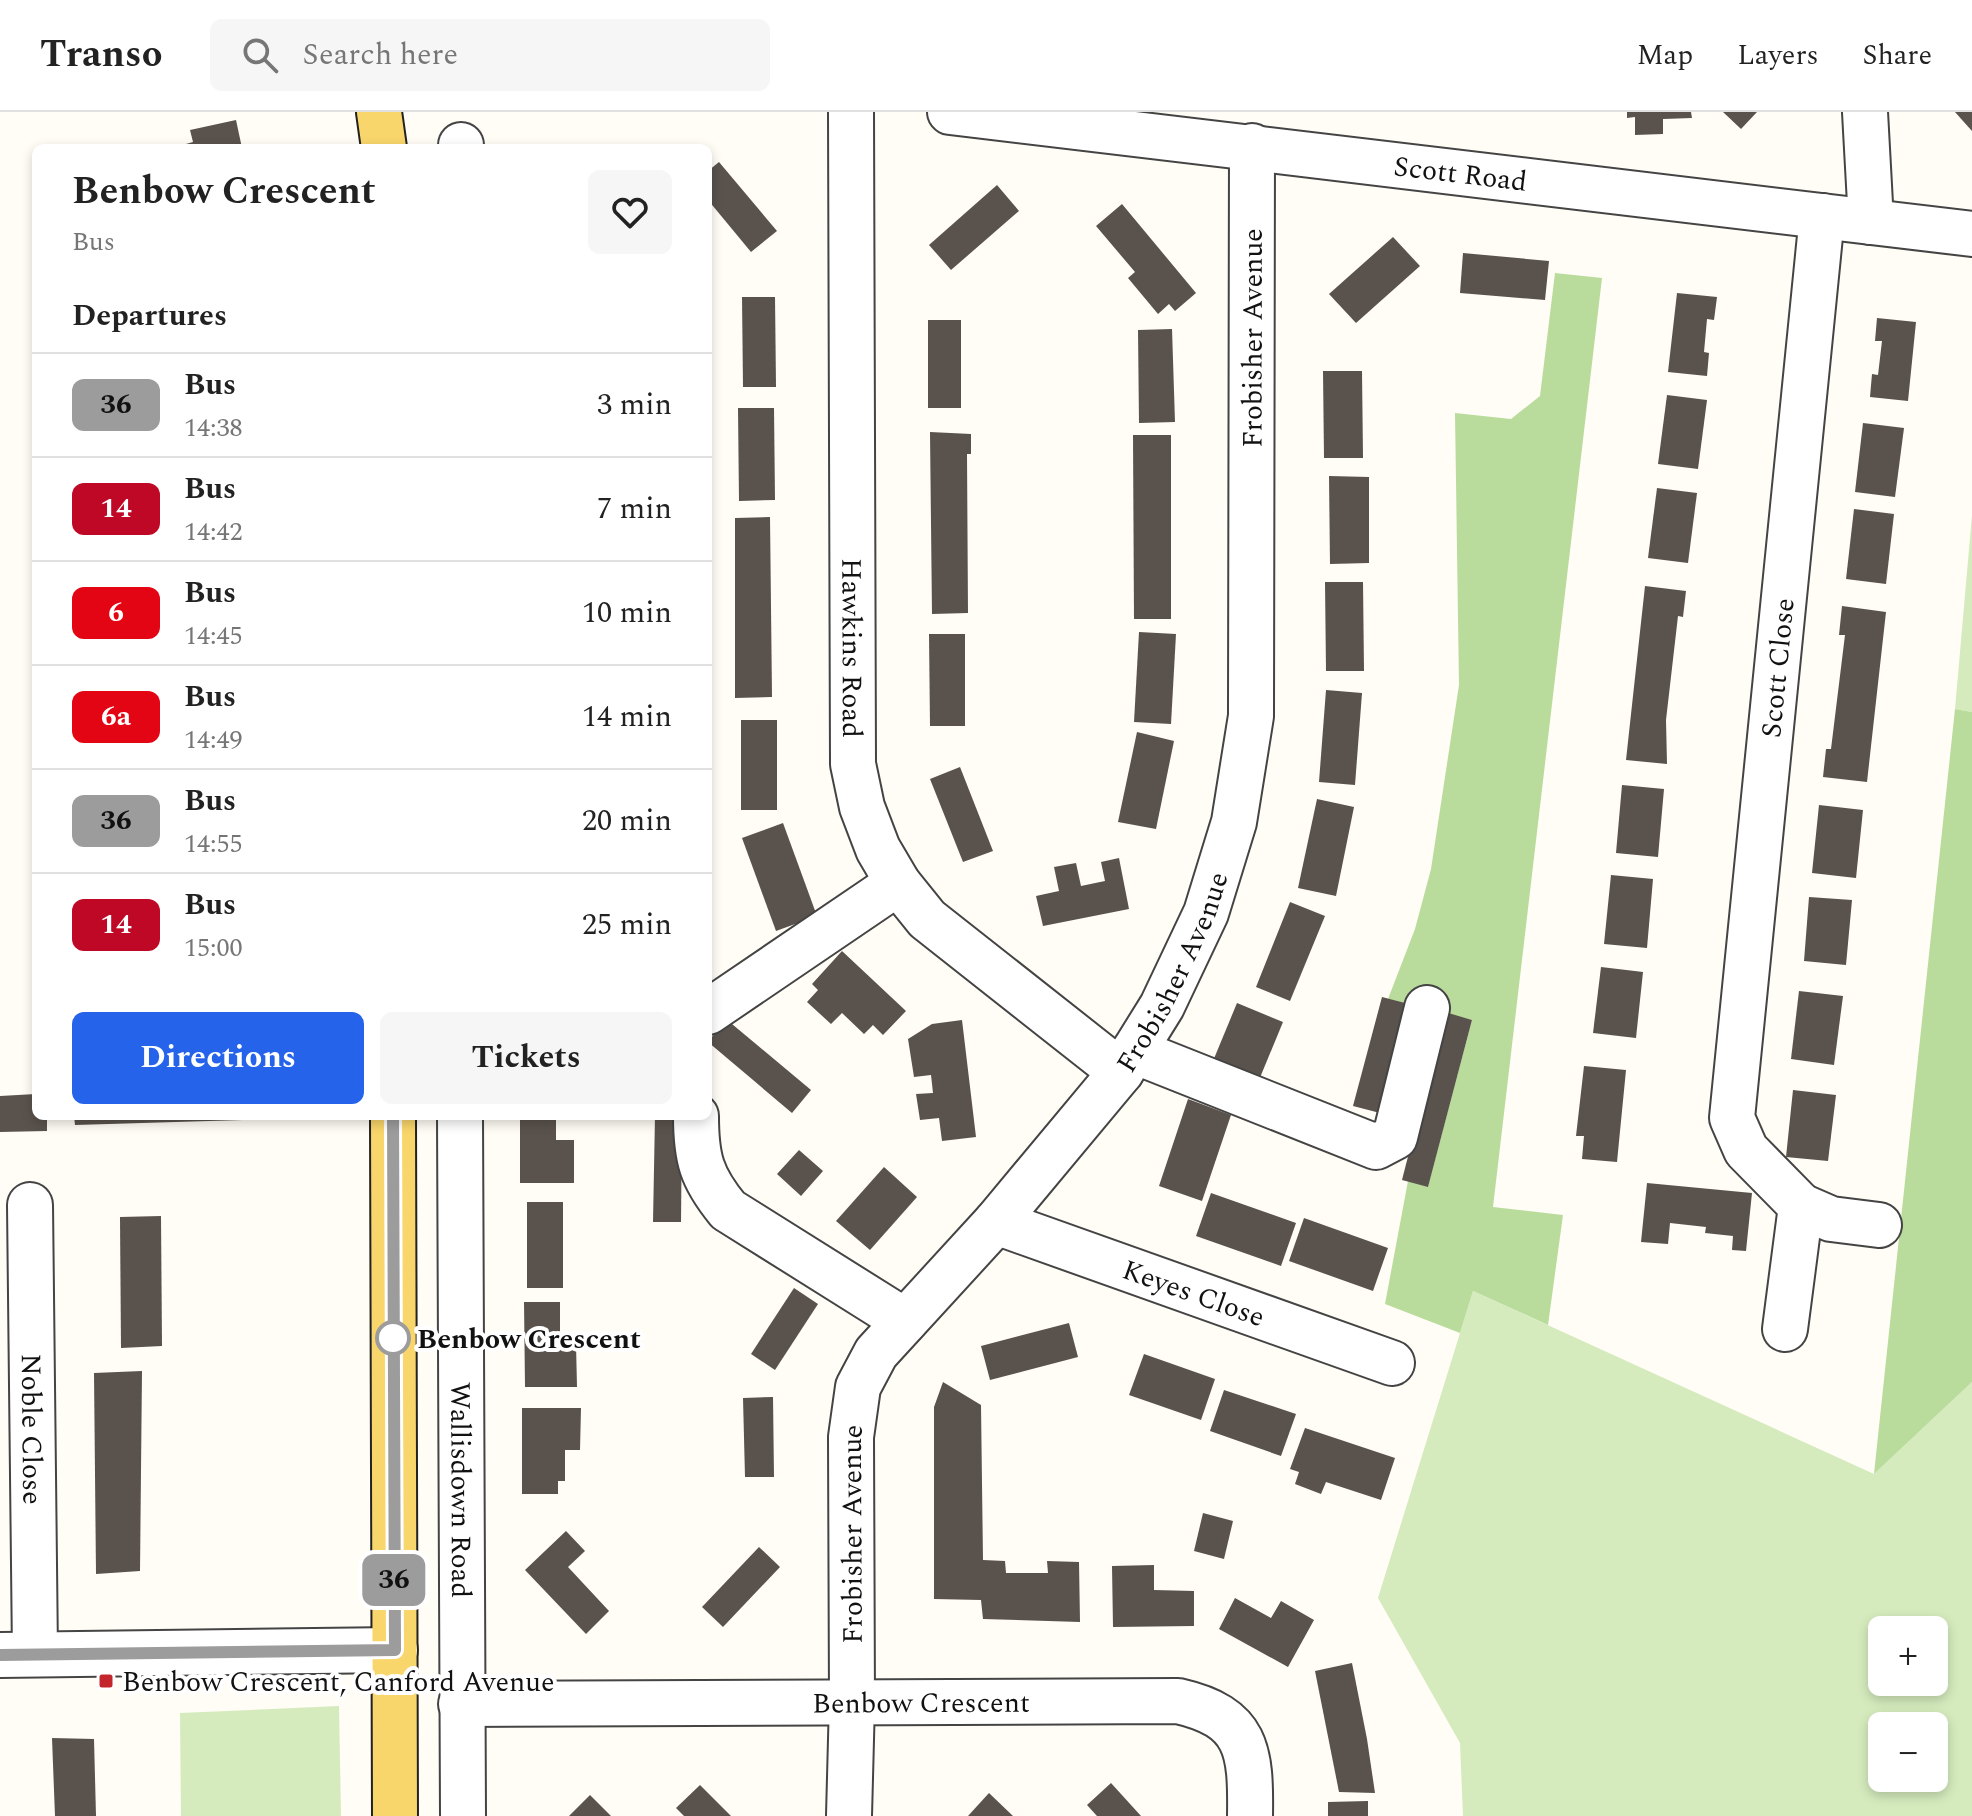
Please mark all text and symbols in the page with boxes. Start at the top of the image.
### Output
search box [210,19,770,91]
text: Transo [40,26,162,84]
text: Search here [302,32,458,78]
icon: search [238,33,282,77]
text: Map [1637,34,1693,77]
text: Layers [1737,34,1819,77]
text: Share [1863,34,1932,77]
street label: Scott Road [1391,145,1529,204]
text: Benbow Crescent [72,163,376,221]
button: heart [588,170,672,254]
text: Bus [72,222,115,262]
street label: Frobisher Avenue [1231,228,1275,448]
text: Departures [72,293,227,339]
text: Bus [184,362,236,408]
text: 3 min [597,382,672,428]
text: 36 [100,383,132,426]
text: 14:38 [184,408,243,448]
text: Bus [184,466,236,512]
text: 7 min [597,486,672,532]
text: 14 [100,487,132,530]
text: 14:42 [184,512,243,552]
street label: Hawkins Road [829,558,873,738]
text: Bus [184,570,236,616]
text: 10 min [582,590,672,636]
text: 6 [108,591,124,634]
street label: Scott Close [1750,596,1807,740]
text: 14:45 [184,616,243,656]
text: Bus [184,674,236,720]
text: 14 min [582,694,672,740]
text: 6a [101,695,131,738]
text: 14:49 [184,720,243,760]
text: Bus [184,778,236,824]
text: 20 min [582,798,672,844]
text: 36 [100,799,132,842]
text: 14:55 [184,824,243,864]
street label: Frobisher Avenue [1106,867,1240,1081]
text: Bus [184,882,236,928]
text: 25 min [582,902,672,948]
text: 14 [100,903,132,946]
text: 15:00 [184,928,243,968]
button: Directions [72,1012,364,1104]
button: Tickets [380,1012,672,1104]
street label: Keyes Close [1116,1249,1271,1339]
place label: Benbow Crescent [417,1318,641,1361]
marker: Benbow Crescent [376,1321,410,1355]
street label: Noble Close [9,1353,53,1505]
street label: Wallisdown Road [438,1382,482,1598]
street label: Frobisher Avenue [831,1422,876,1644]
line badge: 36 [358,1554,430,1606]
text: 36 [378,1558,410,1601]
map controls [1868,1616,1948,1792]
button: + [1868,1616,1948,1696]
place label: Benbow Crescent, Canford Avenue [122,1661,555,1704]
marker: Benbow Crescent, Canford Avenue [97,1672,115,1690]
street label: Benbow Crescent [812,1682,1030,1726]
button: − [1868,1712,1948,1792]

